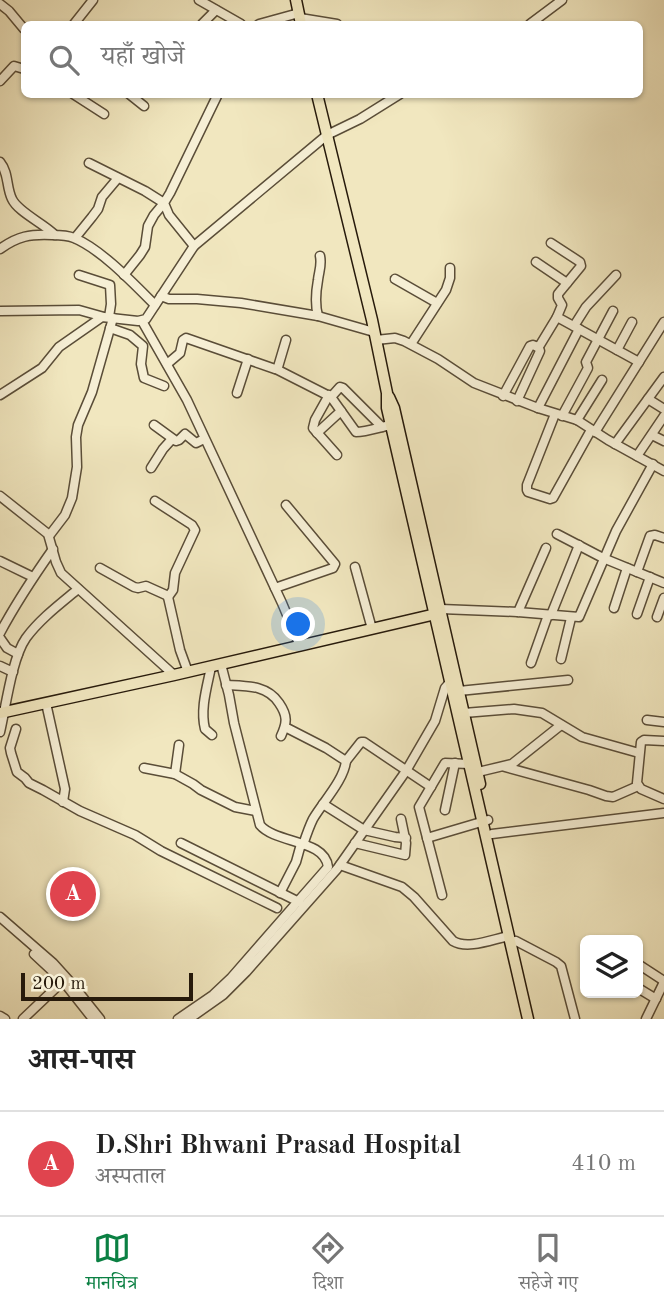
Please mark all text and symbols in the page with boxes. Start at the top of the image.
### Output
search box [21,21,643,98]
icon: search [45,41,83,79]
text: यहाँ खोजें [101,44,184,70]
your location [281,607,315,641]
pin: A [50,868,96,920]
map controls [580,935,643,998]
button: layers [580,935,643,998]
scale bar [21,970,192,1002]
text: 200 m [32,975,85,994]
text: आस-पास [28,1046,135,1076]
text: D.Shri Bhwani Prasad Hospital [95,1133,461,1159]
text: A [42,1152,60,1175]
text: 410 m [571,1152,636,1175]
text: अस्पताल [95,1165,165,1188]
tab: मानचित्र [86,1229,137,1301]
tab: दिशा [309,1229,347,1301]
tab: सहेजे गए [519,1229,578,1301]

